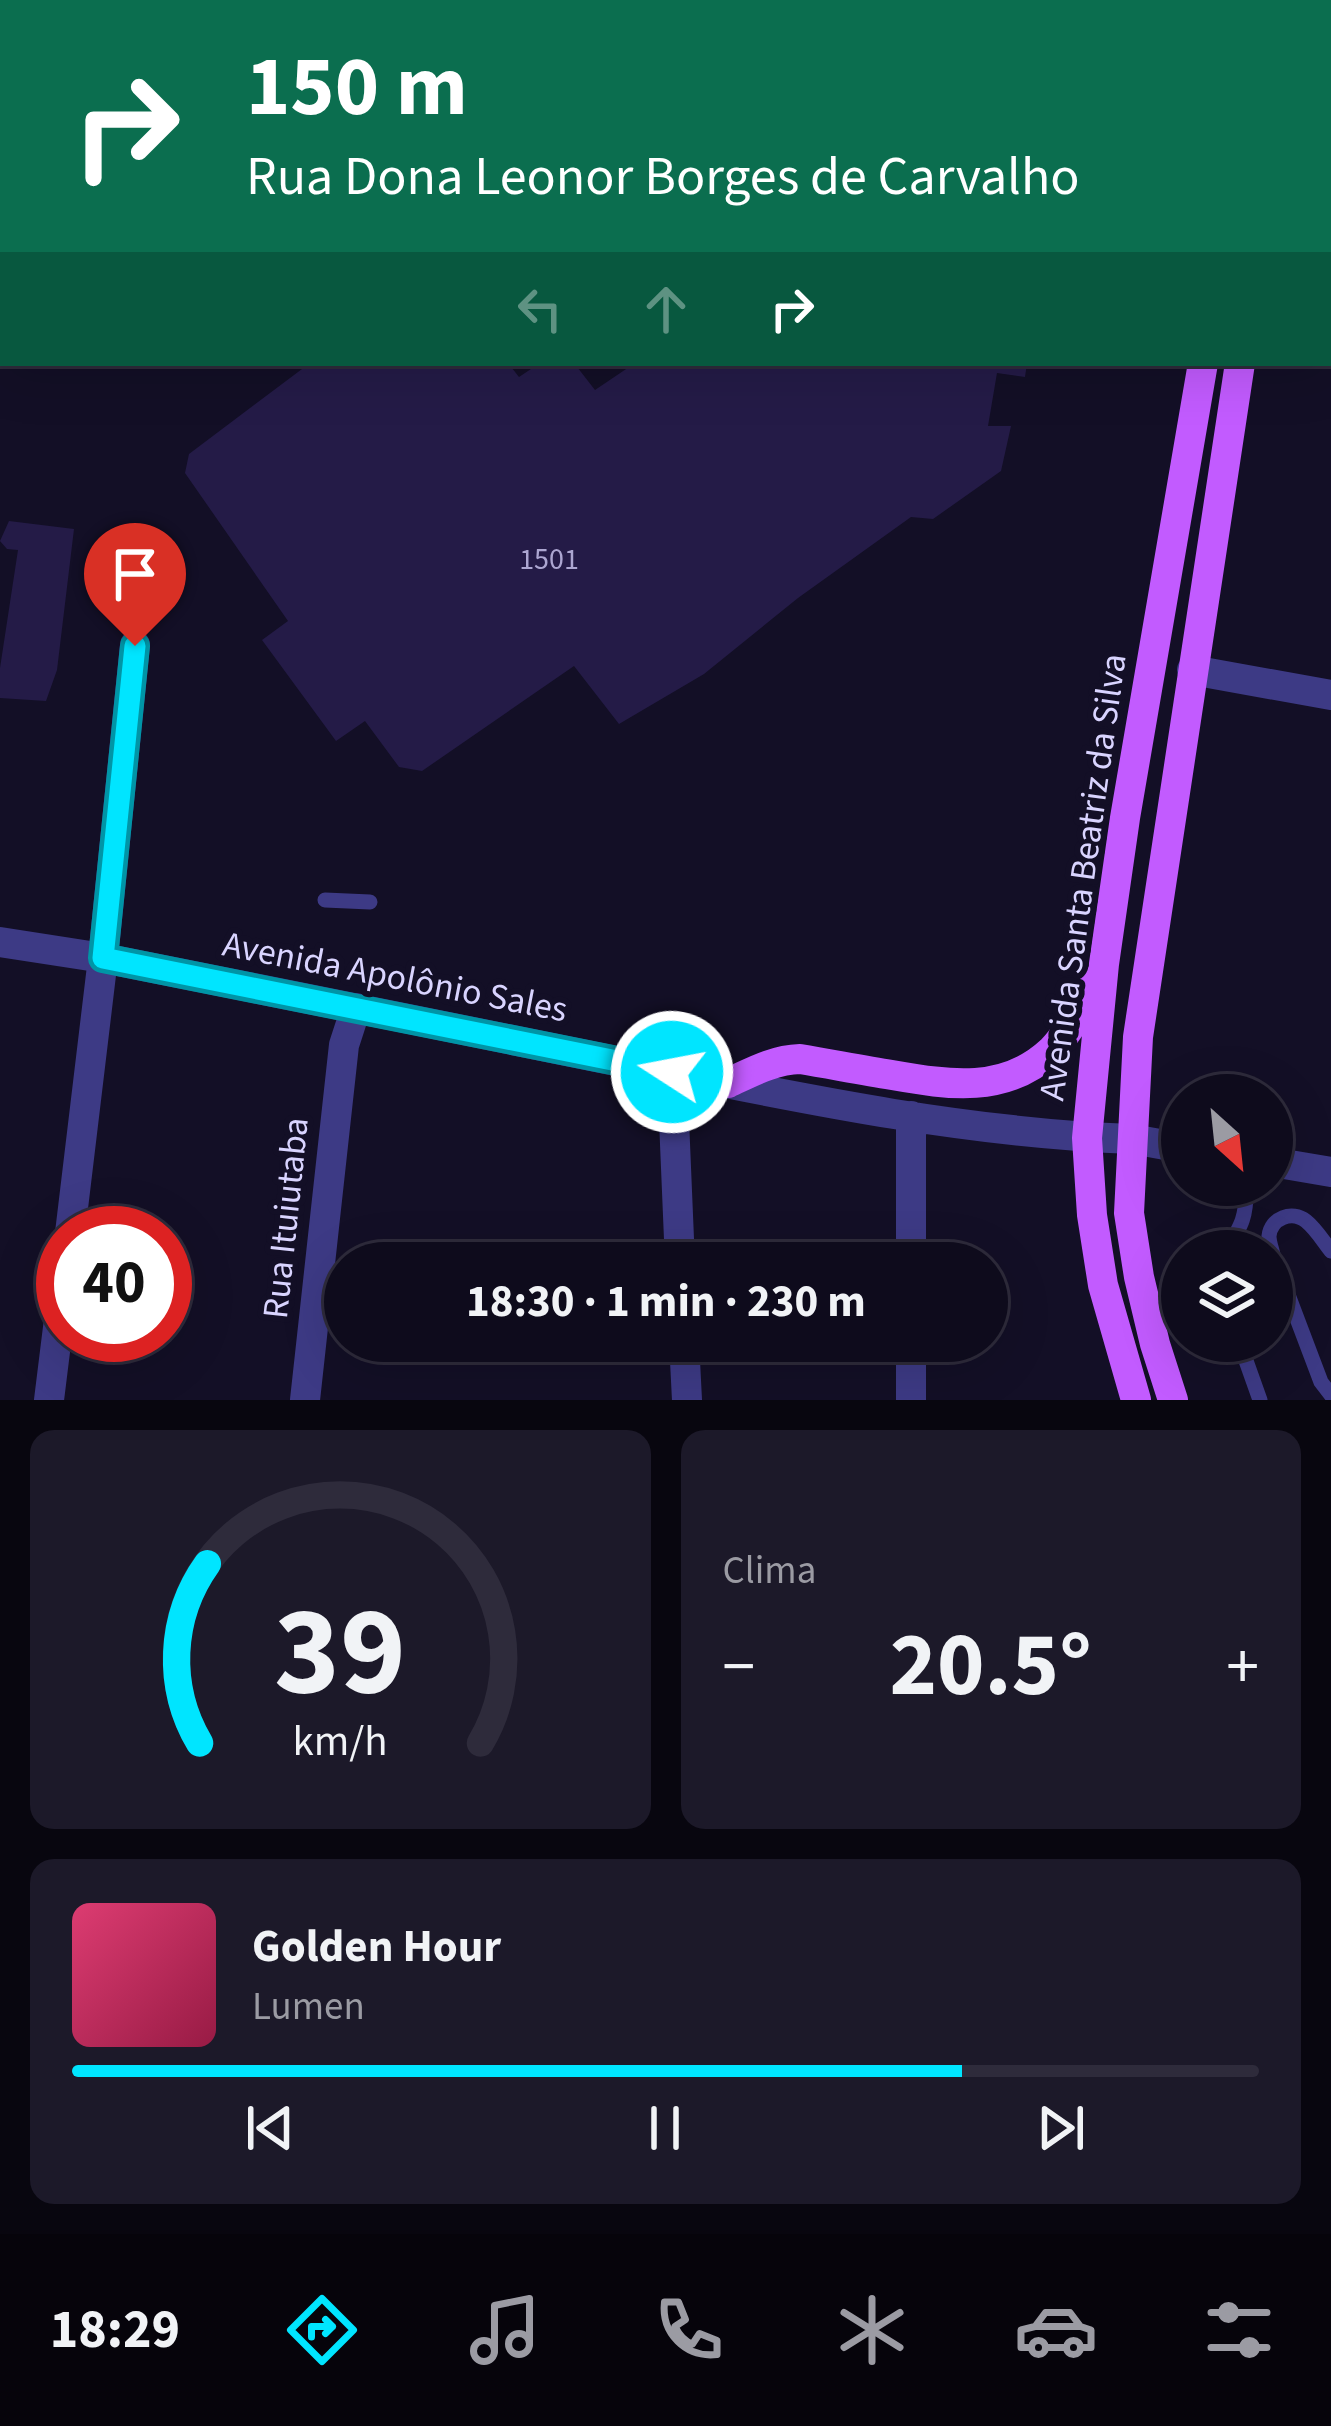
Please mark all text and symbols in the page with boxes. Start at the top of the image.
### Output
text: 150 m [246,28,468,148]
icon: right [48,48,204,204]
text: Rua Dona Leonor Borges de Carvalho [246,139,1080,216]
icon: left [507,276,573,342]
icon: ahead [633,276,699,342]
icon: right [759,276,825,342]
pin [84,523,186,646]
house number: 1501 [519,538,579,581]
icon: arrive [102,541,168,607]
street label: Avenida Santa Beatriz da Silva [1026,650,1140,1104]
street label: Avenida Apolônio Sales [218,919,572,1035]
position arrow [609,1009,735,1135]
north arrow [1161,1074,1293,1206]
map controls [1161,1074,1293,1362]
street label: Rua Ituiutaba [250,1115,322,1321]
speed limit sign: 40 [36,1206,192,1362]
button: layers [1161,1230,1293,1362]
text: 18:30 · 1 min · 230 m [466,1270,866,1334]
text: Clima [723,1543,816,1599]
text: 39 [274,1564,406,1742]
text: 20.5° [890,1602,1092,1730]
text: − [723,1620,755,1714]
text: + [1226,1620,1259,1714]
text: km/h [293,1710,388,1771]
text: Golden Hour [252,1915,501,1979]
text: Lumen [252,1979,365,2035]
icon: previous [237,2095,303,2161]
icon: pause [632,2095,698,2161]
icon: next [1028,2095,1094,2161]
icon: directions [280,2288,364,2372]
icon: music [463,2288,547,2372]
icon: phone [647,2288,731,2372]
icon: climate [830,2288,914,2372]
icon: car [1014,2288,1098,2372]
icon: filters [1197,2288,1281,2372]
text: 18:29 [50,2292,180,2369]

